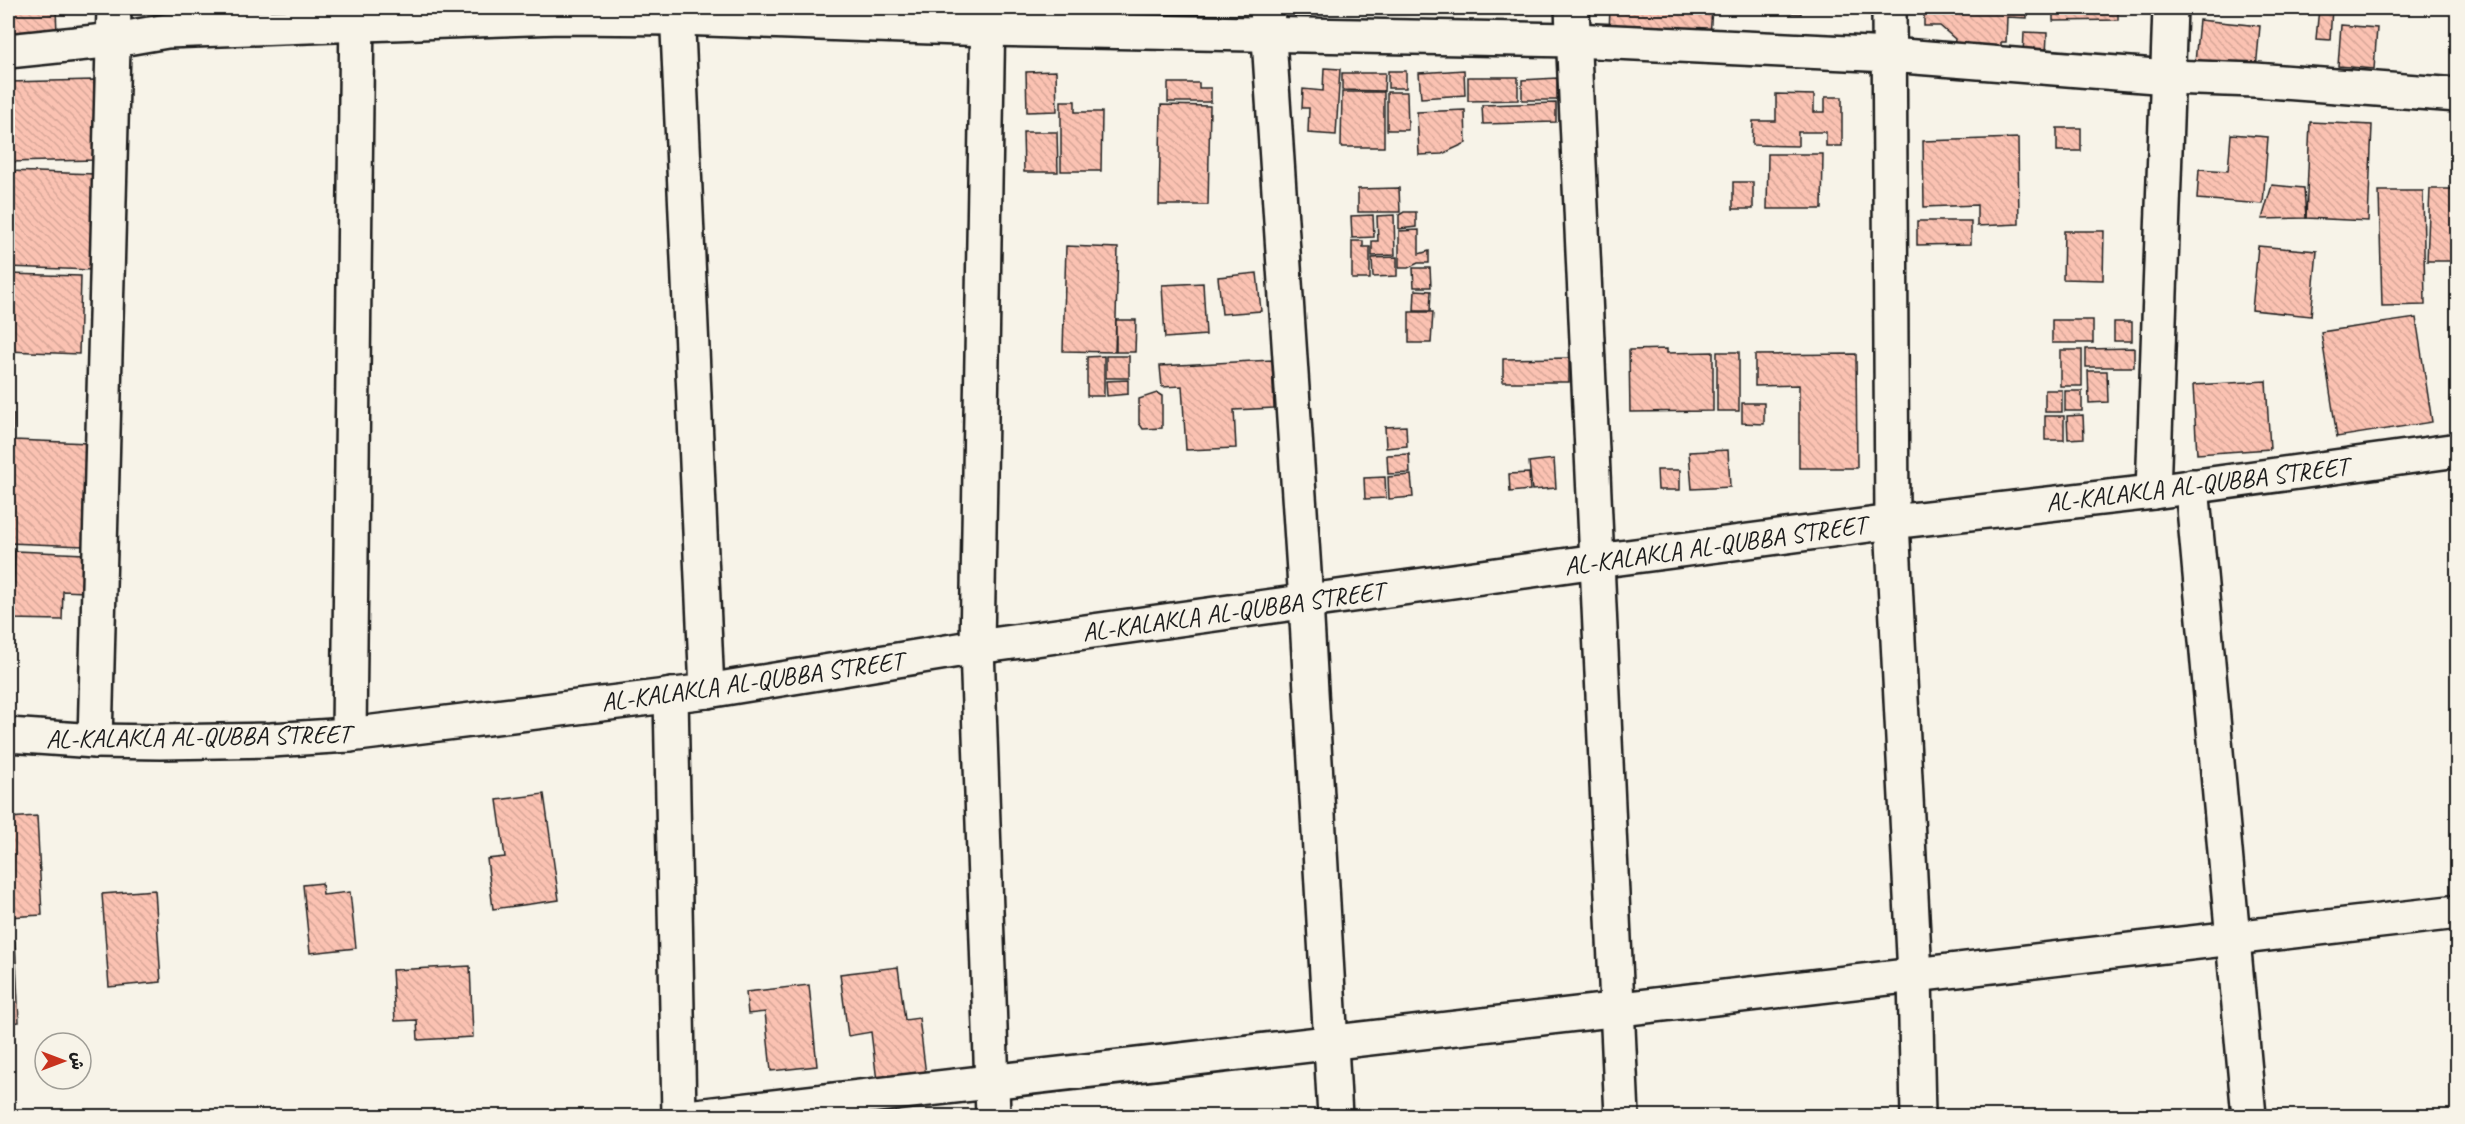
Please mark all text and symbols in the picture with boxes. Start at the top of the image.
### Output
street label: AL-KALAKLA AL-QUBBA STREET [2044,449,2355,519]
street label: AL-KALAKLA AL-QUBBA STREET [1562,507,1873,583]
street label: AL-KALAKLA AL-QUBBA STREET [1080,573,1391,649]
street label: AL-KALAKLA AL-QUBBA STREET [599,643,910,719]
street label: AL-KALAKLA AL-QUBBA STREET [46,717,356,756]
north arrow [33,1031,93,1091]
text: ش [67,1052,87,1070]

